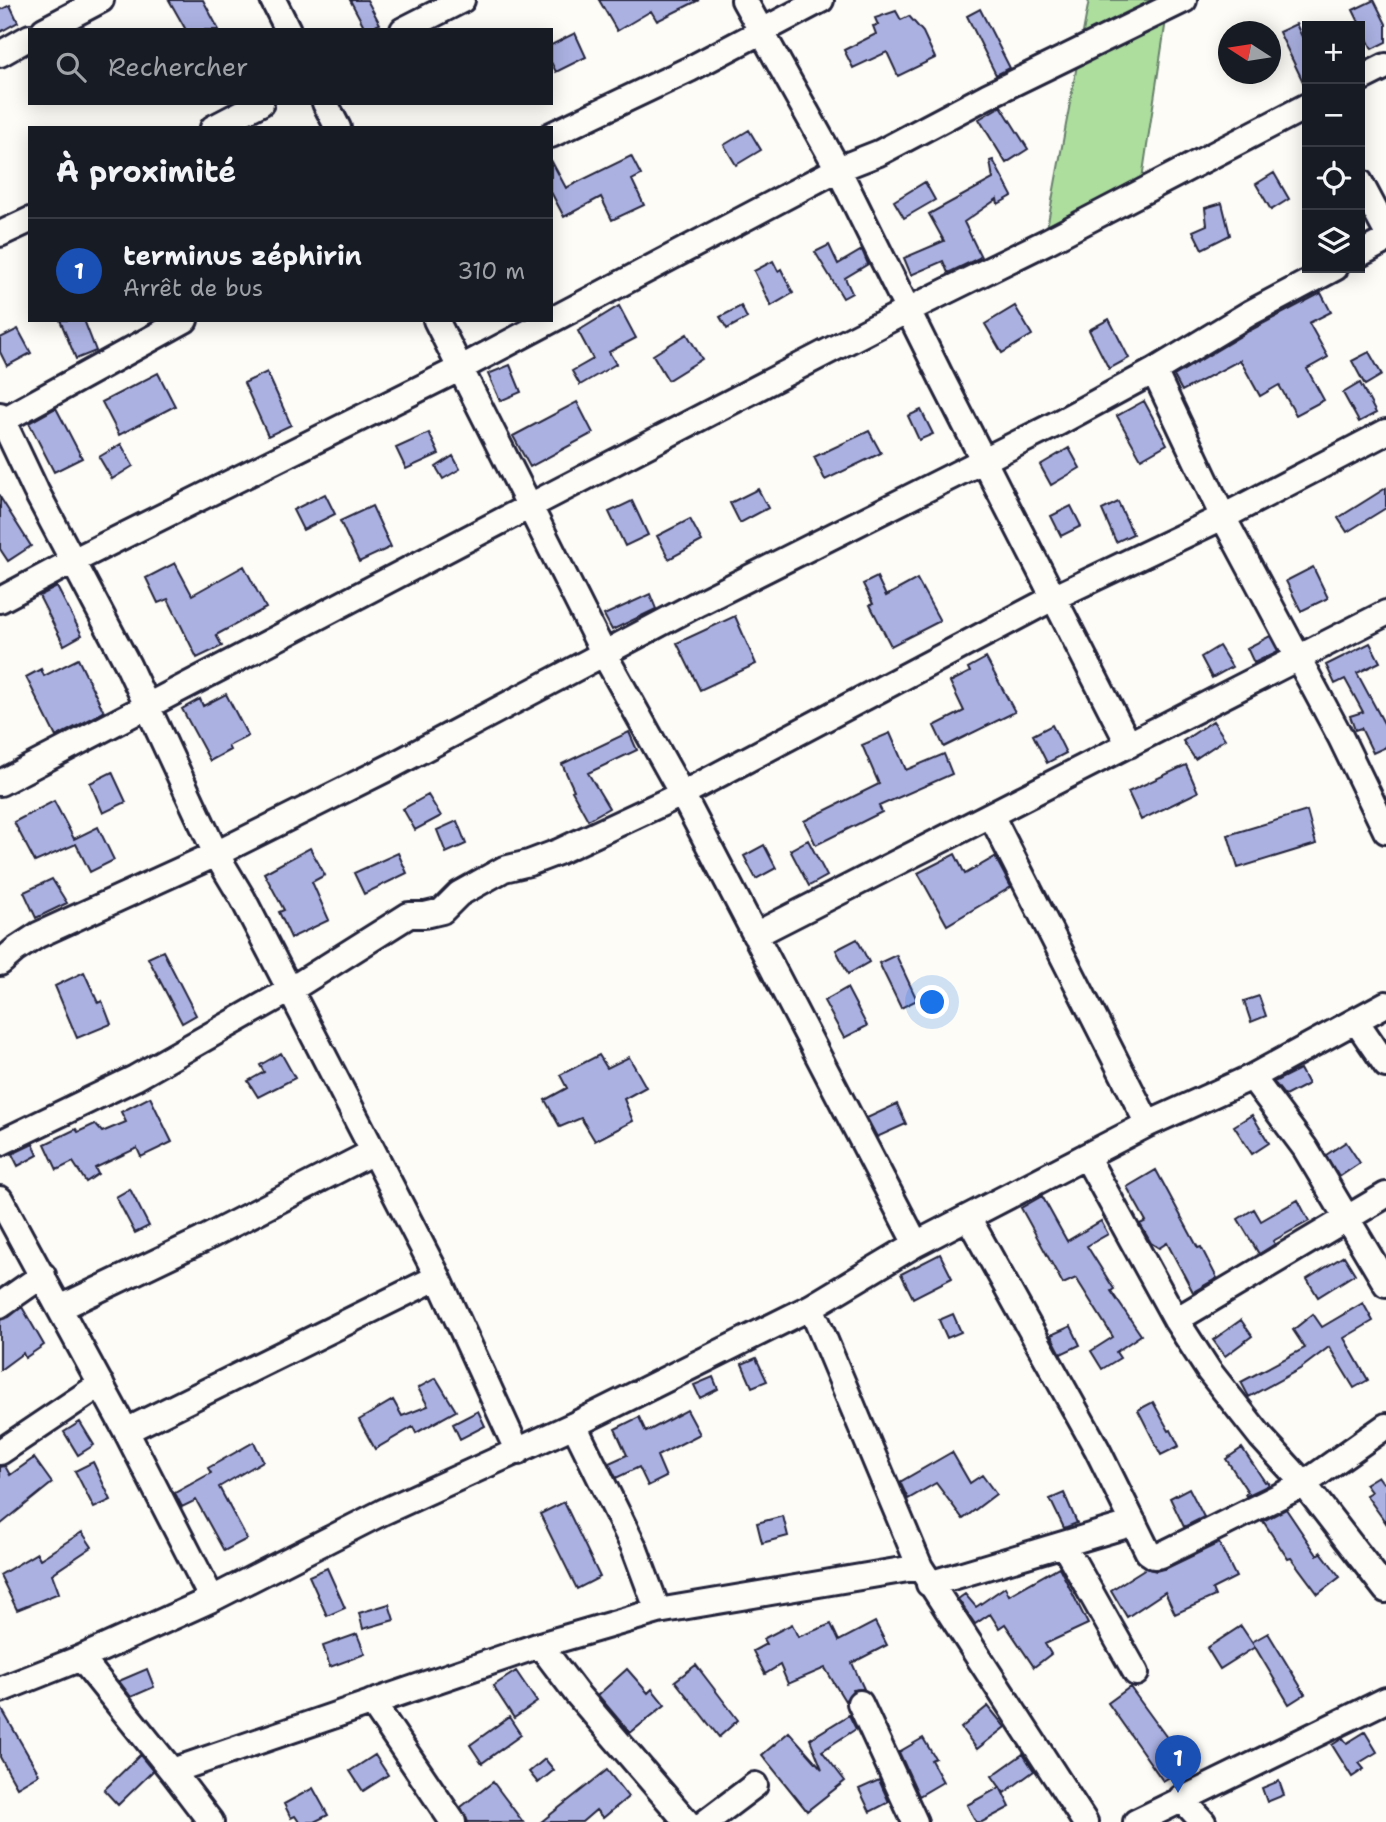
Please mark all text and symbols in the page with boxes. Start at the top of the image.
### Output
north arrow [1218,21,1281,84]
map controls [1302,21,1365,273]
button: + [1302,21,1365,84]
search box [28,28,553,105]
icon: search [52,48,90,86]
text: Rechercher [108,49,248,84]
button: − [1302,84,1365,147]
button: locate [1302,147,1365,210]
text: À proximité [56,151,236,192]
button: layers [1302,210,1365,273]
text: terminus zéphirin [123,238,362,273]
text: 1 [74,256,84,286]
text: 310 m [457,256,525,286]
text: Arrêt de bus [123,273,263,303]
your location [915,985,949,1019]
pin: 1 [1155,1735,1201,1793]

